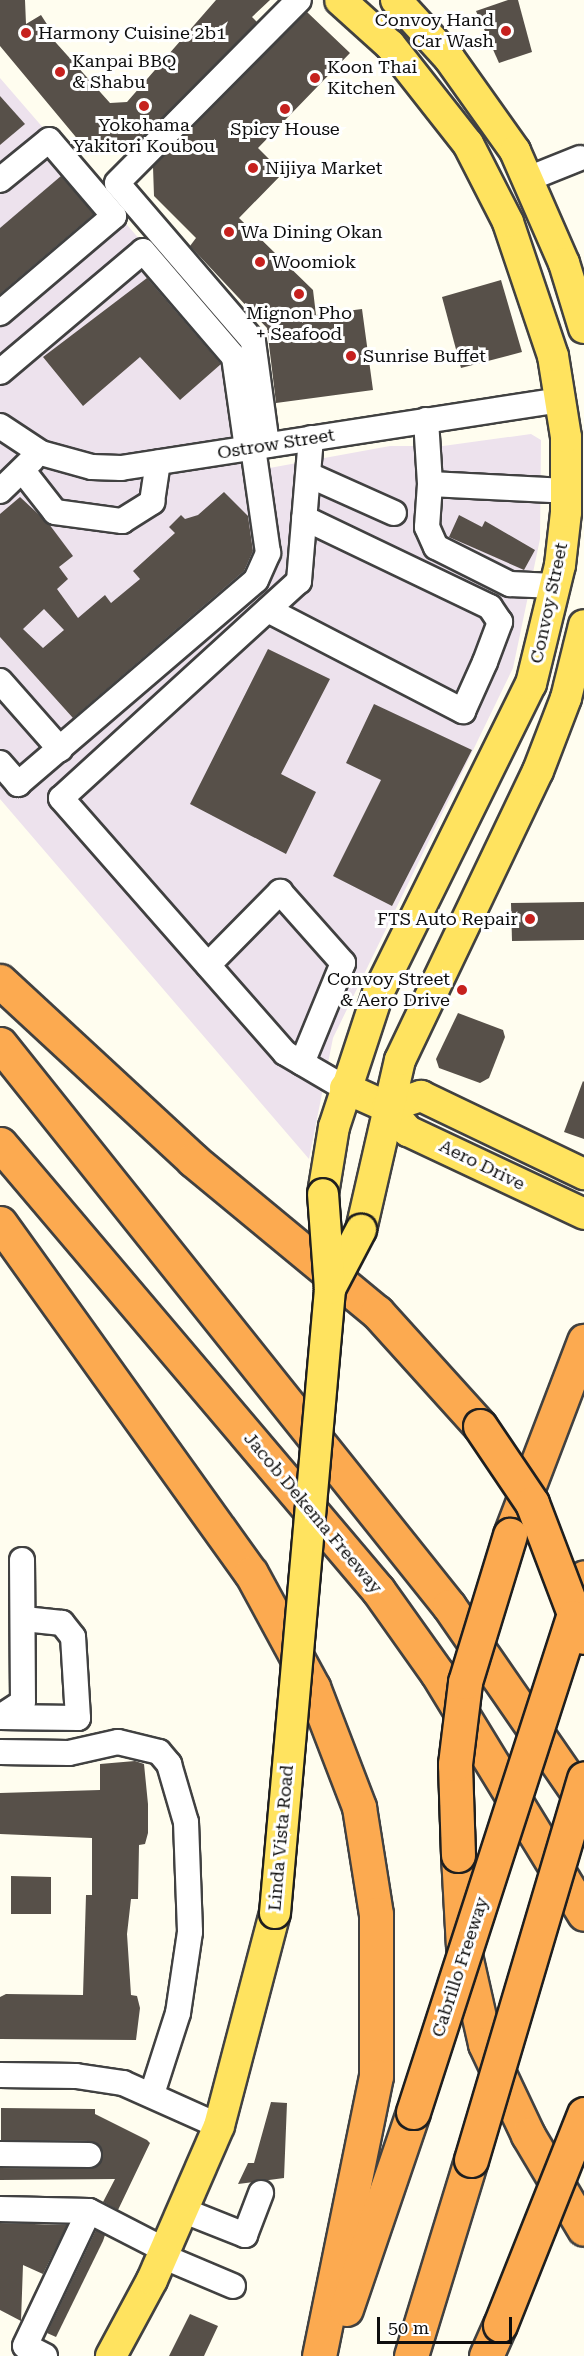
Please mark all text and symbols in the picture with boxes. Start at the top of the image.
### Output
place label: Convoy Hand Car Wash [375,10,494,52]
place label: Harmony Cuisine 2b1 [38,22,226,44]
marker: Convoy Hand Car Wash [499,24,513,38]
marker: Harmony Cuisine 2b1 [19,26,33,40]
place label: Kanpai BBQ & Shabu [72,51,176,94]
place label: Koon Thai Kitchen [327,57,417,100]
marker: Kanpai BBQ & Shabu [53,65,67,79]
marker: Koon Thai Kitchen [308,71,322,85]
marker: Yokohama Yakitori Koubou [137,99,151,113]
marker: Spicy House [278,102,292,116]
place label: Yokohama Yakitori Koubou [73,115,215,158]
place label: Spicy House [230,118,340,140]
place label: Nijiya Market [265,157,382,179]
marker: Nijiya Market [246,161,260,175]
place label: Wa Dining Okan [241,221,383,243]
marker: Wa Dining Okan [222,225,236,239]
place label: Woomiok [272,251,356,273]
marker: Woomiok [253,255,267,269]
marker: Mignon Pho + Seafood [292,287,306,301]
place label: Mignon Pho + Seafood [246,303,352,346]
place label: Sunrise Buffet [363,345,486,367]
marker: Sunrise Buffet [344,349,358,363]
street label: Ostrow Street [216,424,336,464]
street label: Convoy Street [526,541,572,665]
place label: FTS Auto Repair [377,908,518,930]
marker: FTS Auto Repair [523,912,537,926]
place label: Convoy Street & Aero Drive [327,969,450,1012]
marker: Convoy Street & Aero Drive [455,983,469,997]
street label: Aero Drive [436,1135,528,1195]
street label: Jacob Dekema Freeway [239,1428,387,1598]
street label: Linda Vista Road [264,1764,298,1912]
street label: Cabrillo Freeway [427,1894,493,2040]
scale bar [380,2305,515,2343]
text: 50 m [388,2317,429,2338]

